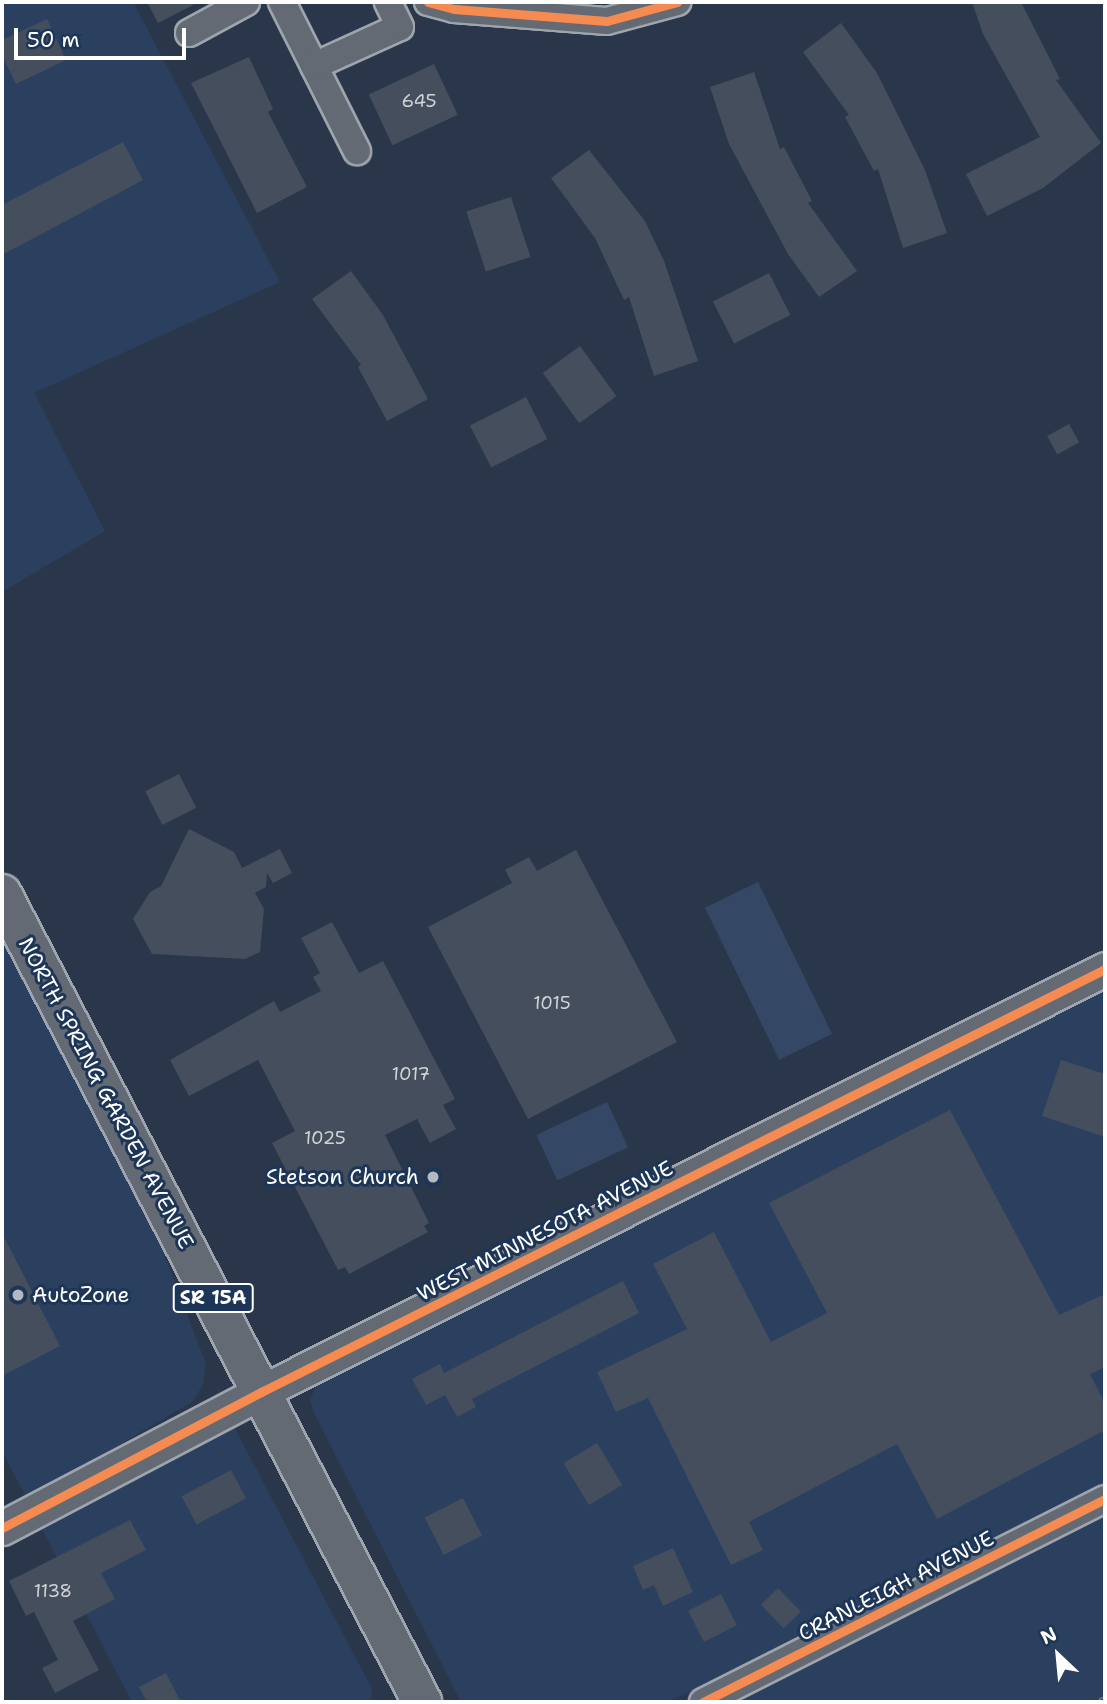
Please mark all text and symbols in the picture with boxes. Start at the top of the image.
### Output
scale bar [18,14,189,58]
text: 50 m [27,26,80,54]
house number: 645 [401,90,437,112]
street label: NORTH SPRING GARDEN AVENUE [13,933,199,1253]
house number: 1015 [533,992,571,1014]
house number: 1017 [392,1063,430,1085]
house number: 1025 [304,1127,346,1149]
street label: WEST MINNESOTA AVENUE [413,1155,677,1307]
place label: Stetson Church [266,1164,419,1190]
marker: Stetson Church [425,1169,441,1185]
place label: AutoZone [32,1282,129,1308]
road number: SR 15A [171,1282,255,1314]
marker: AutoZone [10,1287,26,1303]
street label: CRANLEIGH AVENUE [794,1526,998,1646]
house number: 1138 [34,1580,72,1602]
north arrow [1023,1620,1093,1690]
text: N [1036,1621,1061,1650]

